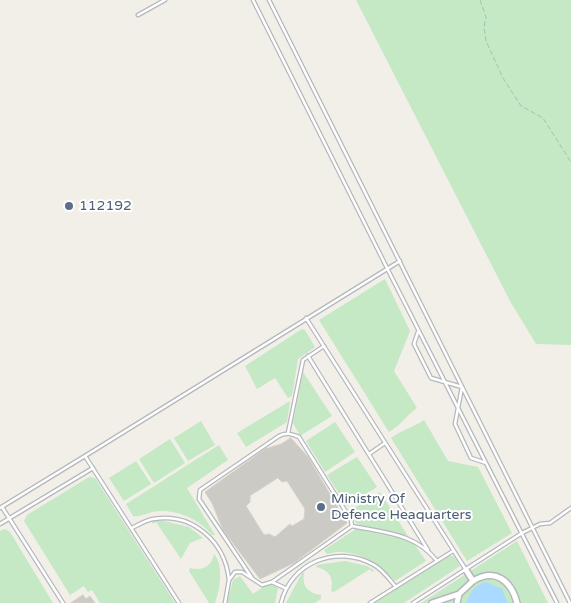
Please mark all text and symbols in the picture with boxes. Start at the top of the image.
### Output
place label: 112192 [79,198,132,214]
marker: 112192 [63,200,75,212]
place label: Ministry Of Defence Heaquarters [331,491,472,524]
marker: Ministry Of Defence Heaquarters [315,501,327,513]

